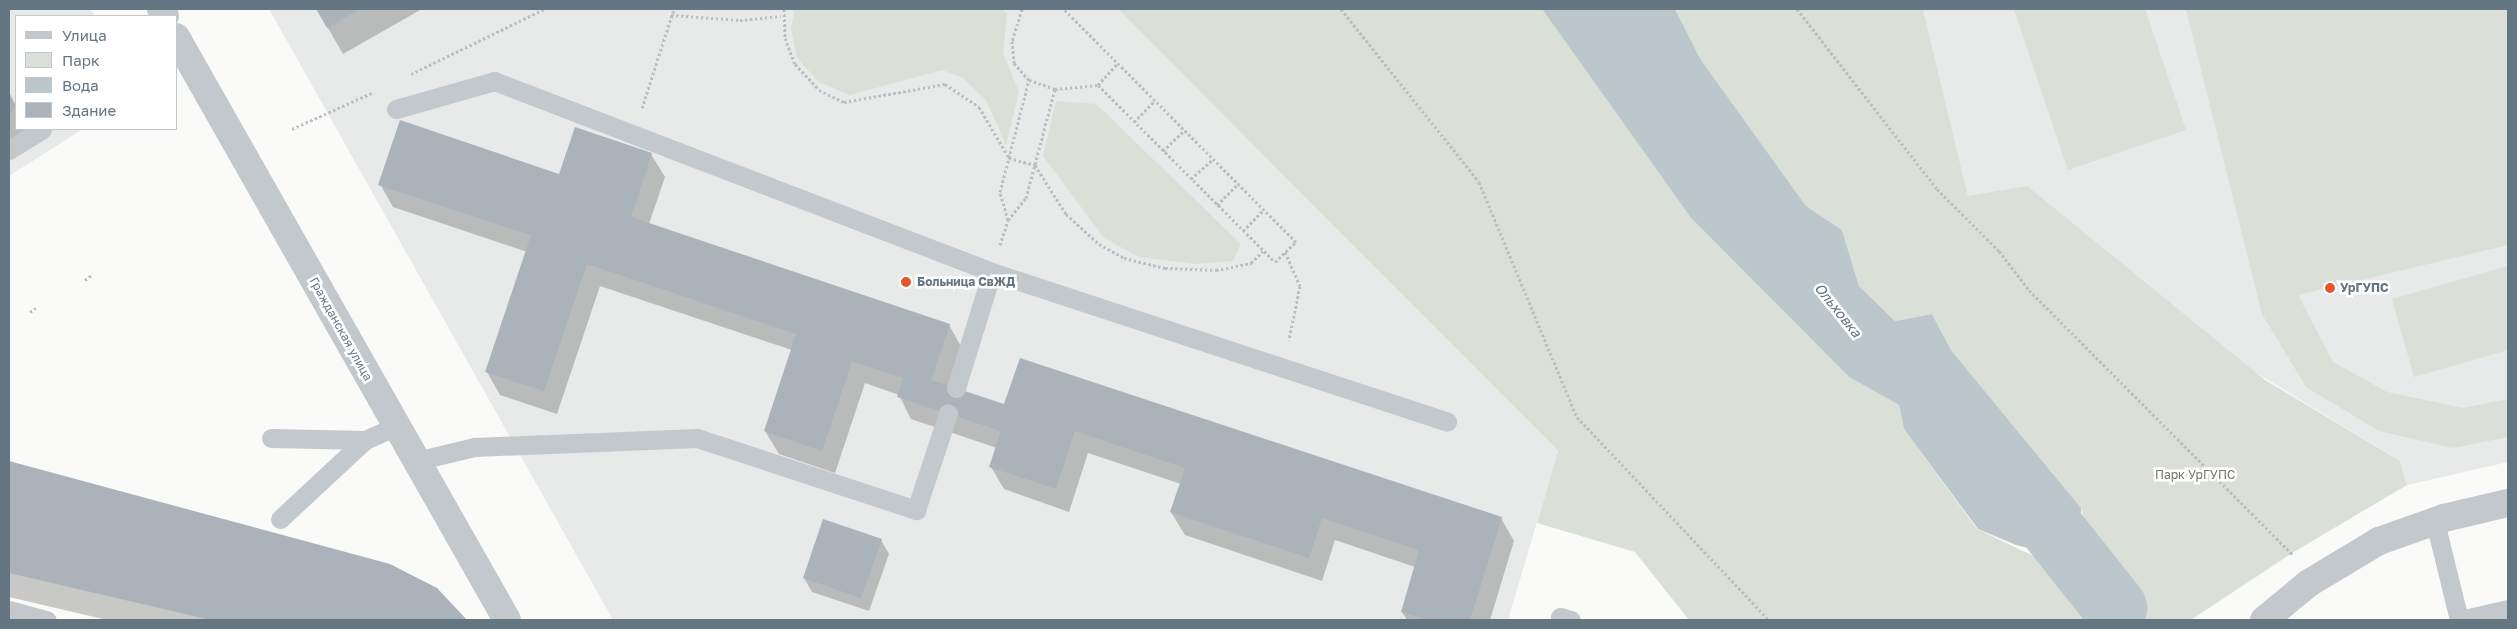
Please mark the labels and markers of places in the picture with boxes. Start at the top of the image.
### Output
marker: Больница СвЖД [899,275,913,289]
place label: Больница СвЖД [917,275,1015,289]
place label: УрГУПС [2340,281,2388,295]
marker: УрГУПС [2324,282,2336,294]

